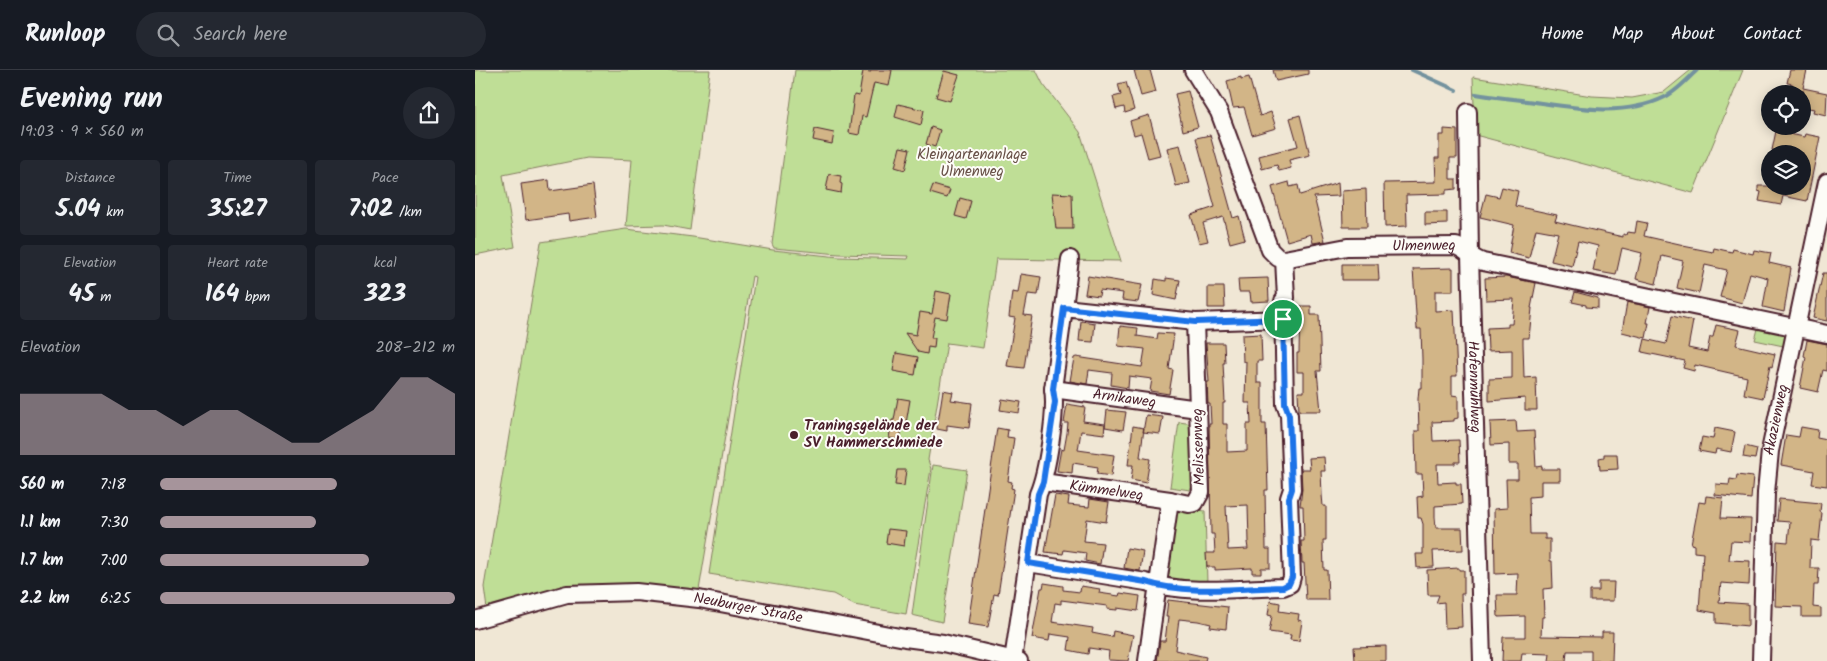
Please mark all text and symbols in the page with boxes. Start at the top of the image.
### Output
search box [136,12,486,57]
text: Runloop [25,15,106,54]
text: Search here [194,20,287,50]
text: Home [1541,20,1584,49]
text: Map [1612,20,1643,49]
text: About [1671,20,1715,49]
text: Contact [1743,20,1802,49]
icon: search [154,21,182,49]
text: Evening run [20,77,163,122]
map controls [1761,85,1811,195]
button: locate [1761,85,1811,135]
button: share [403,87,455,139]
text: 19:03 · 9 × 560 m [20,119,144,144]
park label: Kleingartenanlage Ulmenweg [917,143,1027,184]
button: layers [1761,145,1811,195]
text: Distance [65,167,115,189]
text: Time [223,167,252,189]
text: Pace [372,167,399,189]
text: 5.04 [56,189,101,229]
text: 35:27 [208,189,267,229]
text: 7:02 [348,189,394,229]
text: km [101,201,124,223]
text: /km [394,201,422,223]
street label: Ulmenweg [1392,234,1456,259]
text: Elevation [63,252,116,274]
text: Heart rate [207,252,268,274]
text: kcal [374,252,397,274]
text: 45 [68,274,95,314]
text: 164 [205,274,239,314]
text: 323 [364,274,406,314]
text: m [95,286,111,308]
text: bpm [239,286,270,308]
pin [1262,298,1304,340]
icon: arrive [1269,305,1297,333]
text: Elevation [20,335,81,360]
text: 208–212 m [376,335,455,360]
street label: Hafenmühlweg [1461,340,1487,433]
street label: Akazienweg [1757,382,1796,458]
street label: Arnikaweg [1091,383,1158,415]
street label: Melissenweg [1186,408,1212,486]
place label: Traningsgelände der SV Hammerschmiede [804,414,943,455]
marker: Traningsgelände der SV Hammerschmiede [788,429,800,441]
text: 560 m [20,472,64,497]
text: 7:18 [100,472,126,497]
street label: Kümmelweg [1068,474,1145,508]
text: 1.1 km [20,510,61,535]
text: 7:30 [100,510,128,535]
text: 1.7 km [20,548,63,573]
text: 7:00 [100,548,127,573]
text: 2.2 km [20,586,70,611]
text: 6:25 [100,586,131,611]
street label: Neuburger Straße [692,586,805,630]

